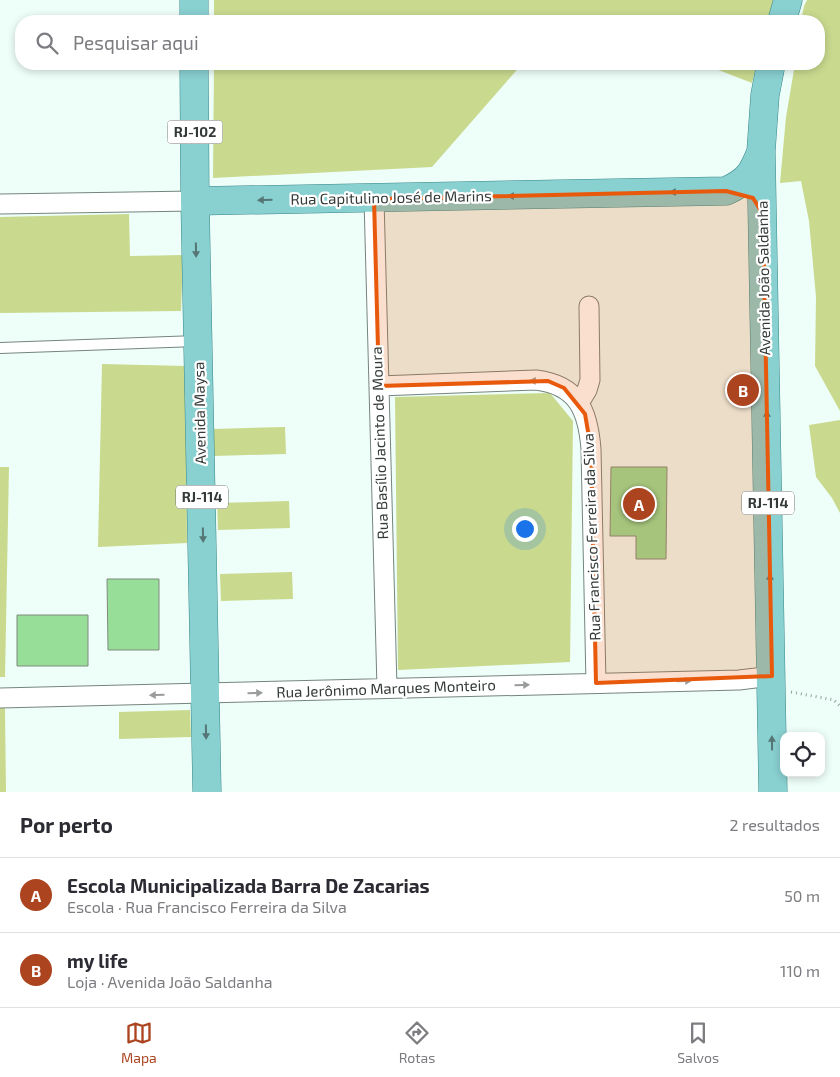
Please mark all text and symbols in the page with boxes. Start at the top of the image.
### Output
search box [15,15,825,70]
icon: search [33,29,61,57]
text: Pesquisar aqui [73,31,199,54]
road number: RJ-102 [168,120,222,144]
street label: Rua Capitulino José de Marins [290,186,492,208]
one-way arrow [669,188,685,196]
one-way arrow [506,192,522,200]
one-way arrow [256,196,272,204]
street label: Avenida João Saldanha [753,201,773,355]
one-way arrow [192,242,200,258]
street label: Rua Basílio Jacinto de Moura [367,346,391,540]
street label: Avenida Maysa [189,361,209,465]
pin: B [727,371,759,409]
one-way arrow [529,376,545,384]
one-way arrow [762,410,770,426]
street label: Rua Francisco Ferreira da Silva [578,433,604,641]
pin: A [623,485,655,523]
road number: RJ-114 [176,486,228,508]
road number: RJ-114 [742,492,794,514]
your location [512,516,538,542]
one-way arrow [199,527,207,543]
one-way arrow [765,573,773,589]
street label: Rua Jerônimo Marques Monteiro [276,675,496,701]
one-way arrow [677,677,693,685]
one-way arrow [514,681,530,689]
one-way arrow [247,688,263,696]
one-way arrow [149,691,165,699]
one-way arrow [202,725,210,741]
map controls [780,732,825,777]
button: locate [780,732,825,777]
one-way arrow [768,735,776,751]
text: Por perto [20,812,113,837]
text: 2 resultados [729,815,820,834]
text: Escola Municipalizada Barra De Zacarias [67,874,430,897]
text: A [31,886,41,905]
text: 50 m [784,886,820,905]
text: Escola · Rua Francisco Ferreira da Silva [67,897,347,916]
text: my life [67,949,128,972]
text: B [31,961,41,980]
text: 110 m [780,961,820,980]
text: Loja · Avenida João Saldanha [67,972,272,991]
tab: Mapa [121,1019,157,1066]
tab: Rotas [399,1019,435,1066]
tab: Salvos [677,1019,719,1066]

